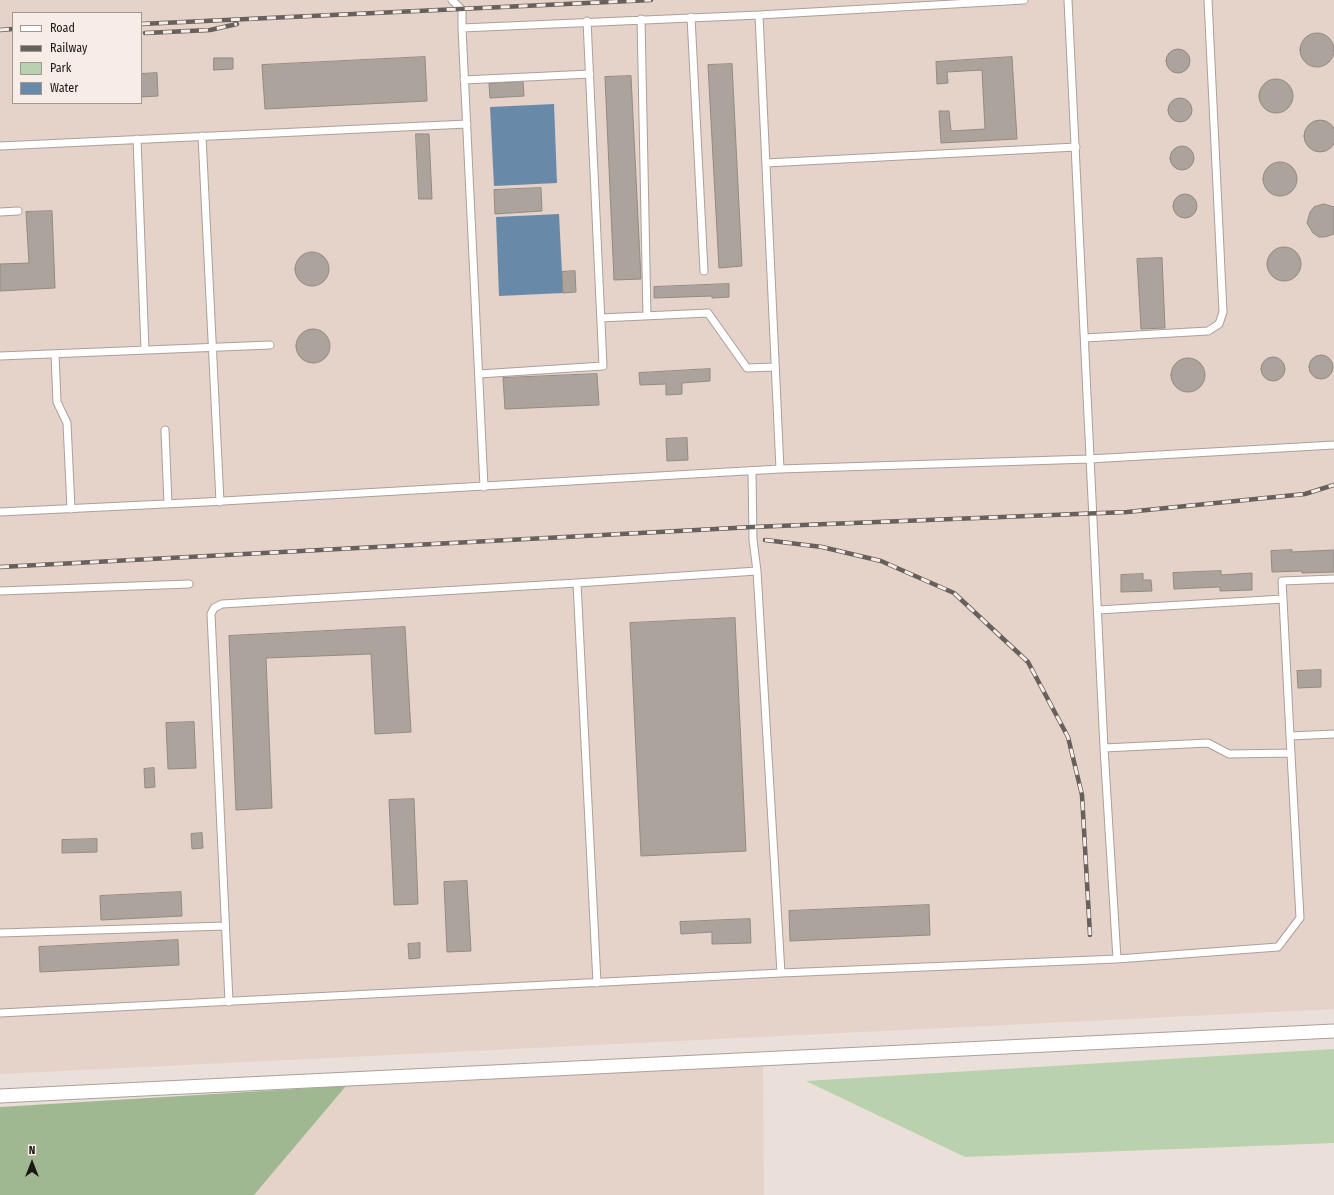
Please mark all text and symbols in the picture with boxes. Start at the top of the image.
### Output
legend [12,12,142,104]
text: Road [50,21,75,35]
text: Railway [50,41,87,55]
text: Park [50,61,71,75]
text: Water [50,81,78,95]
north arrow [12,1143,52,1183]
text: N [29,1144,35,1157]

